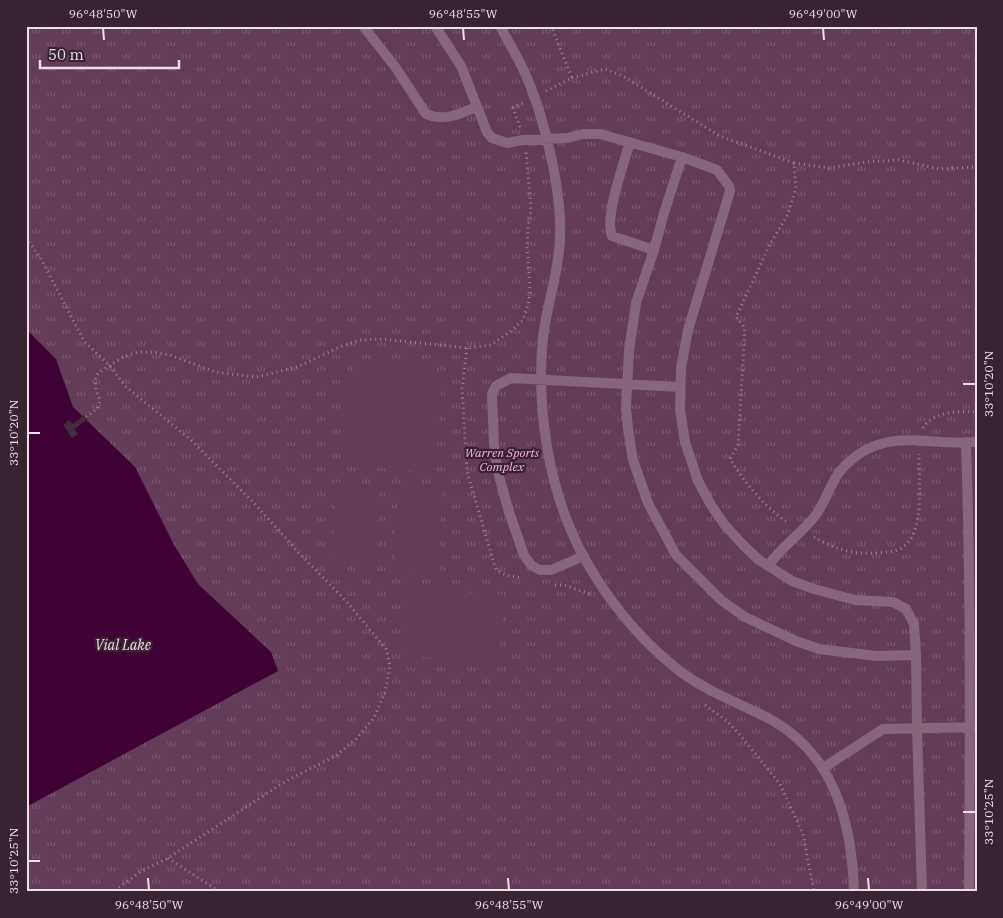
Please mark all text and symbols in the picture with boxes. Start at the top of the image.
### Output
text: 96°48'50"W [69,6,138,21]
text: 96°48'55"W [429,6,498,21]
text: 96°49'00"W [789,6,858,21]
scale bar [40,38,179,70]
text: 50 m [48,45,84,64]
text: 33°10'20"N [981,351,996,417]
text: 33°10'20"N [6,400,21,466]
park label: Warren Sports Complex [465,445,540,474]
water label: Vial Lake [95,636,152,654]
text: 33°10'25"N [981,779,996,845]
text: 33°10'25"N [6,828,21,894]
text: 96°48'50"W [115,897,184,912]
text: 96°48'55"W [475,897,544,912]
text: 96°49'00"W [835,897,904,912]

